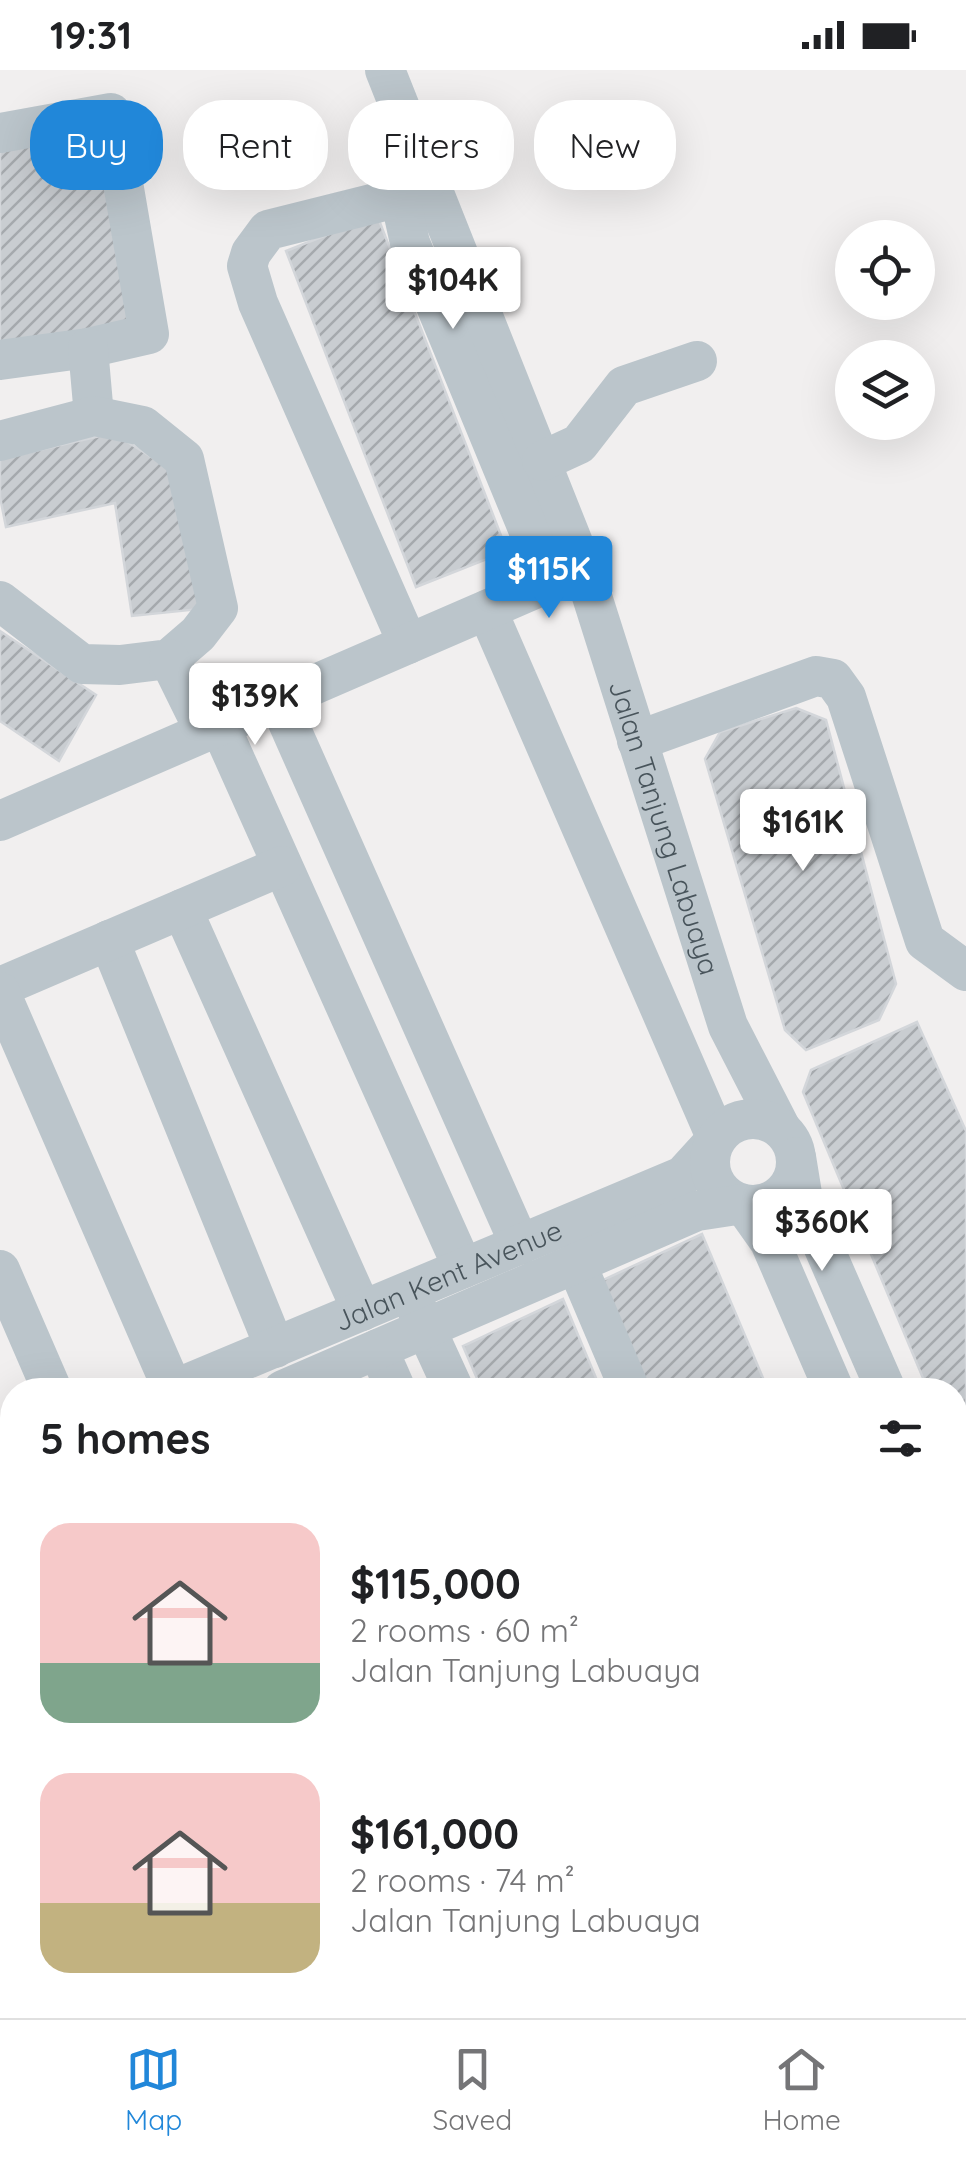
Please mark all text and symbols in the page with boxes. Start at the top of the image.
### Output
text: 19:31 [50,11,132,59]
chip: Buy [30,100,163,190]
chip: Rent [183,100,328,190]
chip: Filters [348,100,514,190]
chip: New [534,100,676,190]
map controls [835,220,935,440]
button: locate [835,220,935,320]
pin: $104K [383,247,523,332]
text: $104K [408,259,498,299]
button: layers [835,340,935,440]
pin: $115K [479,536,619,621]
text: $115K [507,548,591,588]
pin: $139K [185,663,325,748]
text: $139K [211,675,299,715]
street label: Jalan Tanjung Labuaya [602,676,728,979]
pin: $161K [733,789,873,874]
text: $161K [762,801,844,841]
pin: $360K [752,1189,892,1274]
text: $360K [775,1201,869,1241]
street label: Jalan Kent Avenue [329,1211,567,1338]
icon: filters [873,1411,928,1466]
text: 5 homes [40,1412,211,1465]
text: $115,000 [350,1557,521,1610]
icon: home [120,1563,240,1683]
text: 2 rooms · 60 m² [350,1610,579,1650]
text: Jalan Tanjung Labuaya [350,1650,701,1690]
text: $161,000 [350,1807,519,1860]
icon: home [120,1813,240,1933]
text: 2 rooms · 74 m² [350,1860,575,1900]
text: Jalan Tanjung Labuaya [350,1900,701,1940]
tab: Map [125,2042,182,2137]
tab: Saved [432,2042,512,2137]
tab: Home [762,2042,841,2137]

